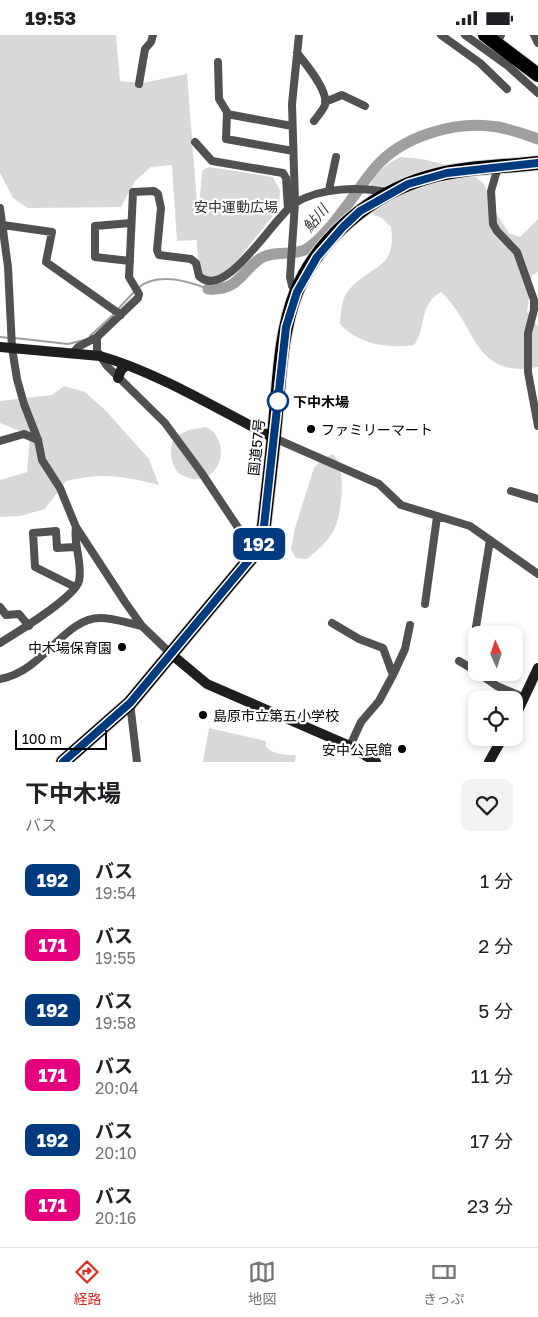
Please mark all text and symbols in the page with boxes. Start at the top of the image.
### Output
text: 19:53 [25,6,76,29]
park label: 安中運動広場 [194,198,278,215]
water label: 鮎川 [298,199,333,235]
marker: 下中木場 [267,390,289,412]
place label: 下中木場 [293,393,349,410]
street label: 国道57号 [245,417,267,477]
place label: ファミリーマート [321,421,433,438]
marker: ファミリーマート [305,423,317,435]
line badge: 192 [230,528,288,560]
text: 192 [243,533,275,555]
north arrow [468,626,522,681]
map controls [468,626,523,746]
place label: 中木場保育園 [28,639,112,656]
marker: 中木場保育園 [116,641,128,653]
button: locate [468,691,523,746]
place label: 島原市立第五小学校 [213,707,339,724]
marker: 島原市立第五小学校 [197,709,209,721]
scale bar [15,727,108,750]
text: 100 m [22,730,62,747]
place label: 安中公民館 [322,741,392,758]
marker: 安中公民館 [396,743,408,755]
text: 下中木場 [25,778,121,807]
button: heart [461,779,513,831]
text: バス [25,815,57,835]
text: バス [95,859,133,882]
text: 192 [37,869,68,891]
text: 1 分 [480,869,513,892]
text: 19:54 [95,883,136,903]
text: バス [95,924,133,947]
text: 171 [38,934,67,956]
text: 2 分 [478,934,513,957]
text: 19:55 [95,948,136,968]
text: バス [95,989,133,1012]
text: 192 [37,999,68,1021]
text: 5 分 [478,999,513,1022]
text: 19:58 [95,1013,136,1033]
text: バス [95,1054,133,1077]
text: 171 [38,1064,67,1086]
text: 11 分 [471,1064,513,1087]
text: 20:04 [95,1078,139,1098]
text: バス [95,1119,133,1142]
text: 192 [37,1129,68,1151]
text: 17 分 [470,1129,513,1152]
text: 20:10 [95,1143,137,1163]
text: バス [95,1184,133,1207]
text: 171 [38,1194,67,1216]
text: 23 分 [467,1194,513,1217]
text: 20:16 [95,1208,136,1228]
tab: 経路 [73,1258,101,1308]
tab: 地図 [248,1258,276,1308]
tab: きっぷ [423,1258,465,1308]

